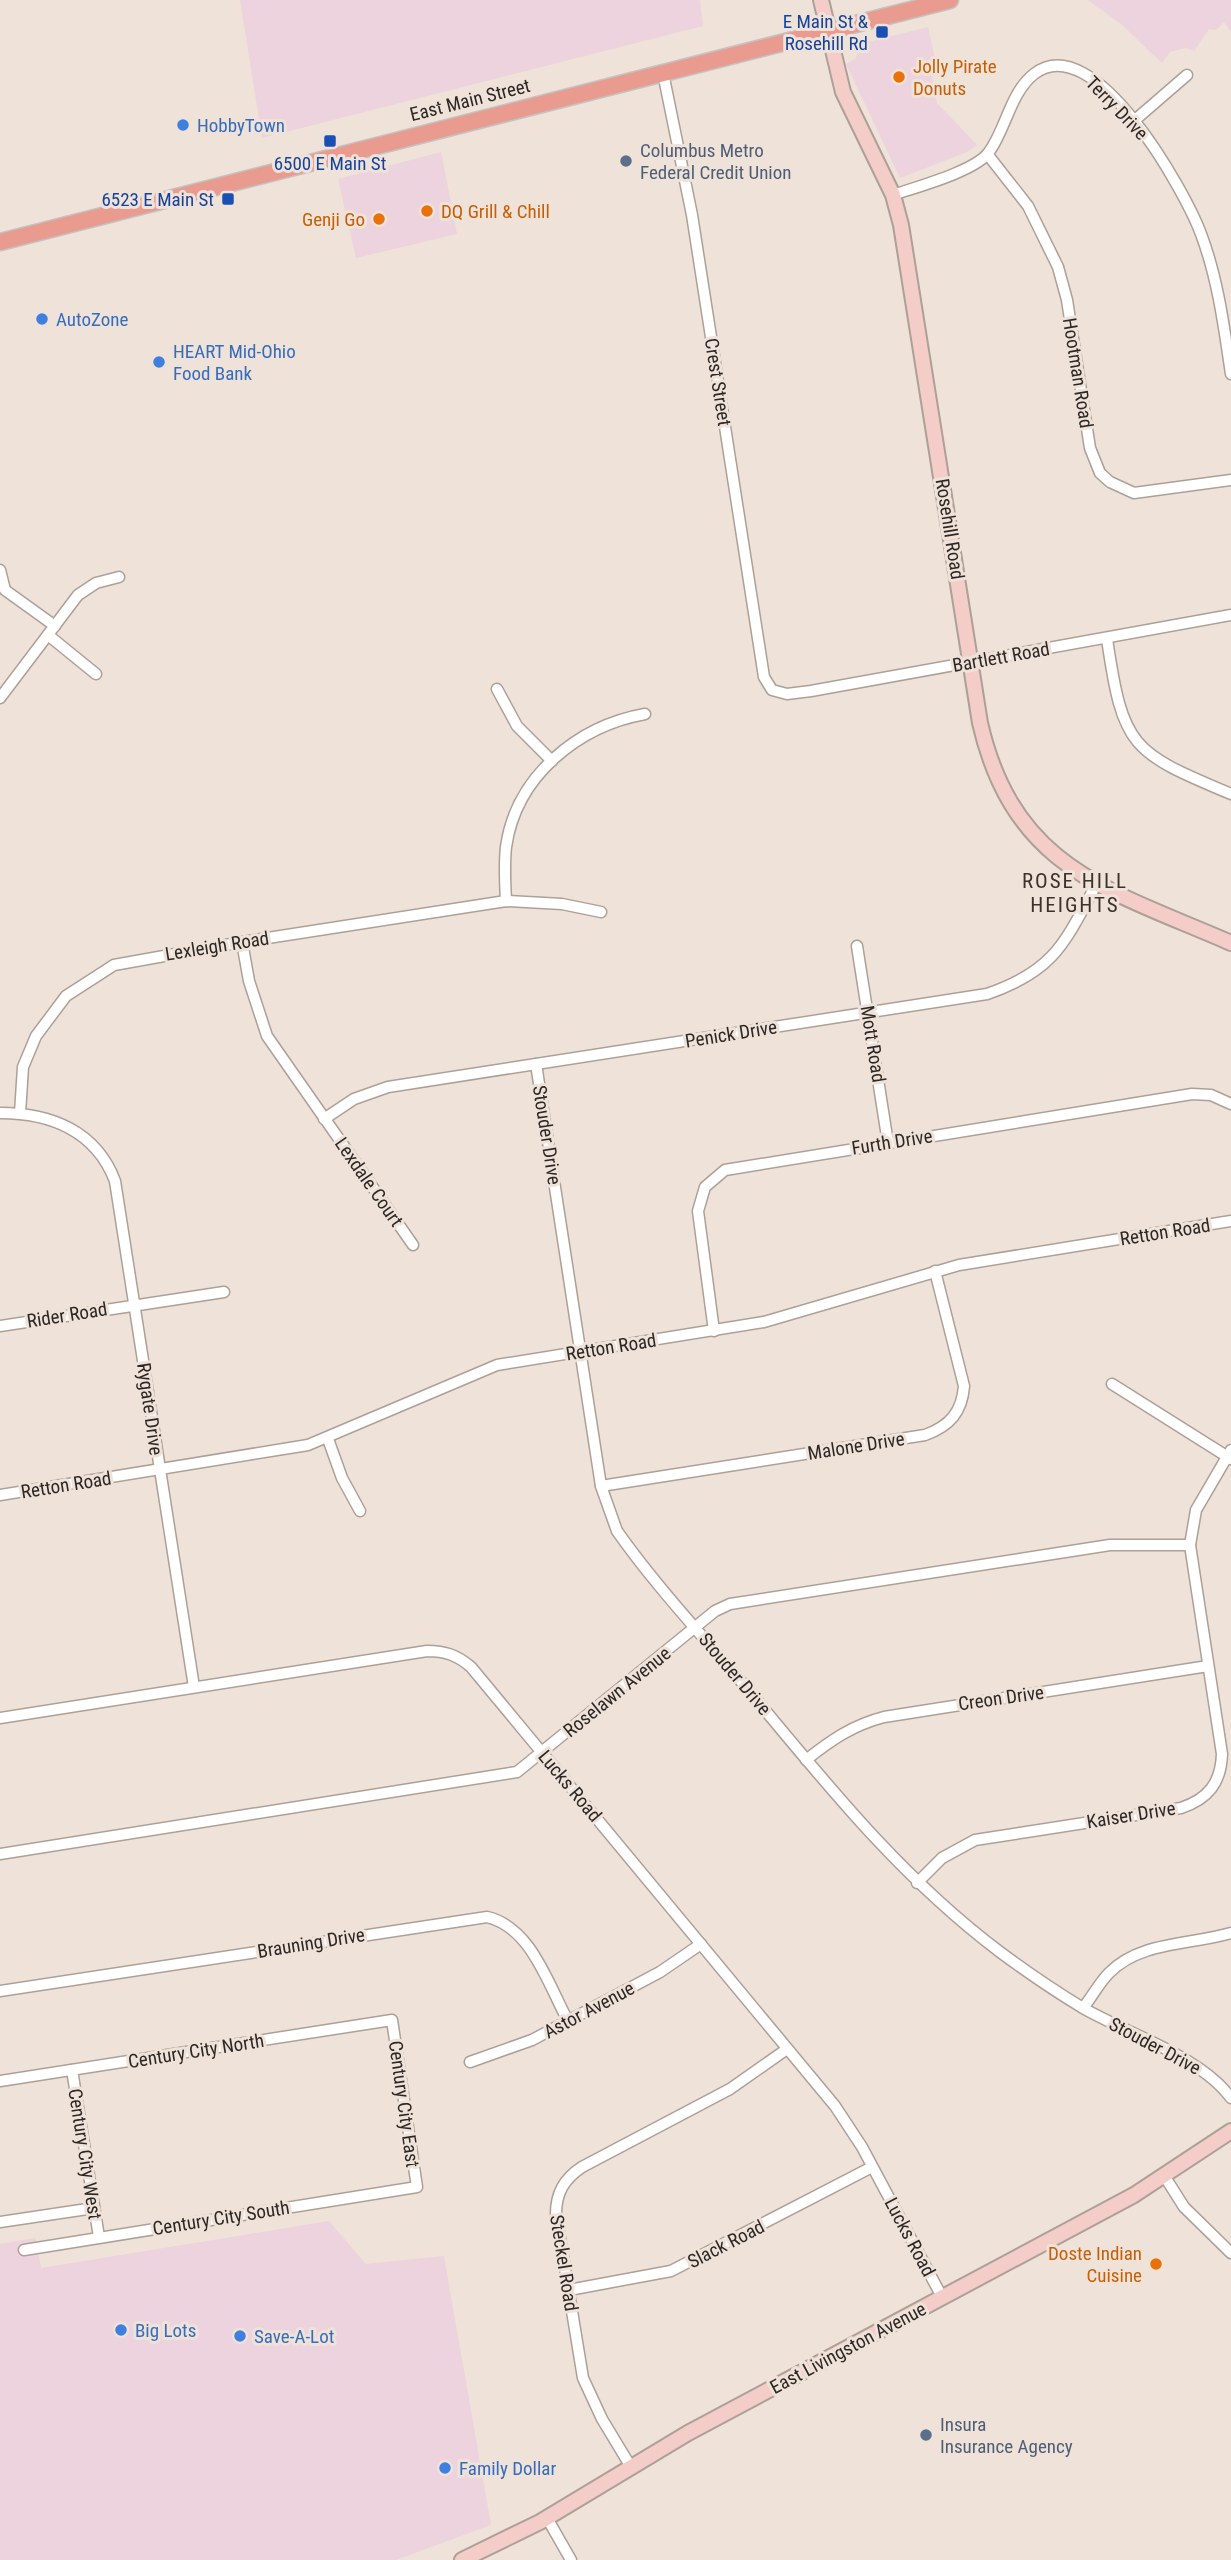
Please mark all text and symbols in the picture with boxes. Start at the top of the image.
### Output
place label: E Main St & Rosehill Rd [783,10,869,55]
marker: E Main St & Rosehill Rd [874,24,890,40]
place label: Jolly Pirate Donuts [913,55,997,100]
marker: Jolly Pirate Donuts [891,69,907,85]
street label: Terry Drive [1081,71,1153,145]
street label: East Main Street [407,74,533,126]
place label: HobbyTown [197,114,285,137]
marker: HobbyTown [175,117,191,133]
marker: 6500 E Main St [322,133,338,149]
place label: Columbus Metro Federal Credit Union [640,139,791,184]
place label: 6500 E Main St [274,152,386,175]
marker: Columbus Metro Federal Credit Union [618,153,634,169]
place label: 6523 E Main St [101,188,214,211]
marker: 6523 E Main St [220,191,236,207]
place label: DQ Grill & Chill [441,200,550,223]
marker: DQ Grill & Chill [419,203,435,219]
place label: Genji Go [302,208,365,231]
marker: Genji Go [371,211,387,227]
place label: AutoZone [56,308,128,331]
marker: AutoZone [34,311,50,327]
street label: Hootman Road [1058,316,1098,430]
street label: Crest Street [700,337,736,427]
place label: HEART Mid-Ohio Food Bank [173,340,296,385]
marker: HEART Mid-Ohio Food Bank [151,354,167,370]
street label: Rosehill Road [931,477,969,581]
street label: Bartlett Road [951,637,1051,677]
district label: ROSE HILL HEIGHTS [1022,869,1128,917]
street label: Lexleigh Road [163,926,271,966]
street label: Mott Road [856,1004,890,1084]
street label: Penick Drive [684,1015,779,1053]
street label: Stouder Drive [528,1084,566,1186]
street label: Furth Drive [850,1124,934,1160]
street label: Lexdale Court [330,1133,408,1231]
street label: Retton Road [1118,1213,1212,1251]
street label: Rider Road [25,1297,109,1333]
street label: Retton Road [564,1328,658,1366]
street label: Rygate Drive [132,1361,168,1457]
street label: Malone Drive [806,1427,906,1465]
street label: Retton Road [19,1466,113,1504]
street label: Stouder Drive [694,1628,776,1720]
street label: Roselawn Avenue [559,1642,675,1742]
street label: Creon Drive [957,1681,1045,1715]
street label: Lucks Road [533,1746,607,1826]
street label: Kaiser Drive [1085,1797,1177,1833]
street label: Brauning Drive [256,1923,366,1963]
street label: Astor Avenue [540,1976,638,2043]
street label: Stouder Drive [1105,2012,1205,2080]
street label: Century City North [126,2029,266,2073]
street label: Century City East [384,2039,424,2169]
street label: Century City West [63,2087,107,2221]
street label: Lucks Road [880,2193,940,2281]
street label: Century City South [151,2196,291,2240]
street label: Steckel Road [545,2213,583,2313]
street label: Slack Road [684,2215,768,2273]
place label: Doste Indian Cuisine [1048,2242,1142,2287]
marker: Doste Indian Cuisine [1148,2256,1164,2272]
street label: East Livingston Avenue [766,2297,930,2399]
place label: Big Lots [135,2319,196,2342]
marker: Big Lots [113,2322,129,2338]
place label: Save-A-Lot [254,2325,334,2348]
marker: Save-A-Lot [232,2328,248,2344]
place label: Insura Insurance Agency [940,2413,1073,2458]
marker: Insura Insurance Agency [918,2427,934,2443]
place label: Family Dollar [459,2457,556,2480]
marker: Family Dollar [437,2460,453,2476]

